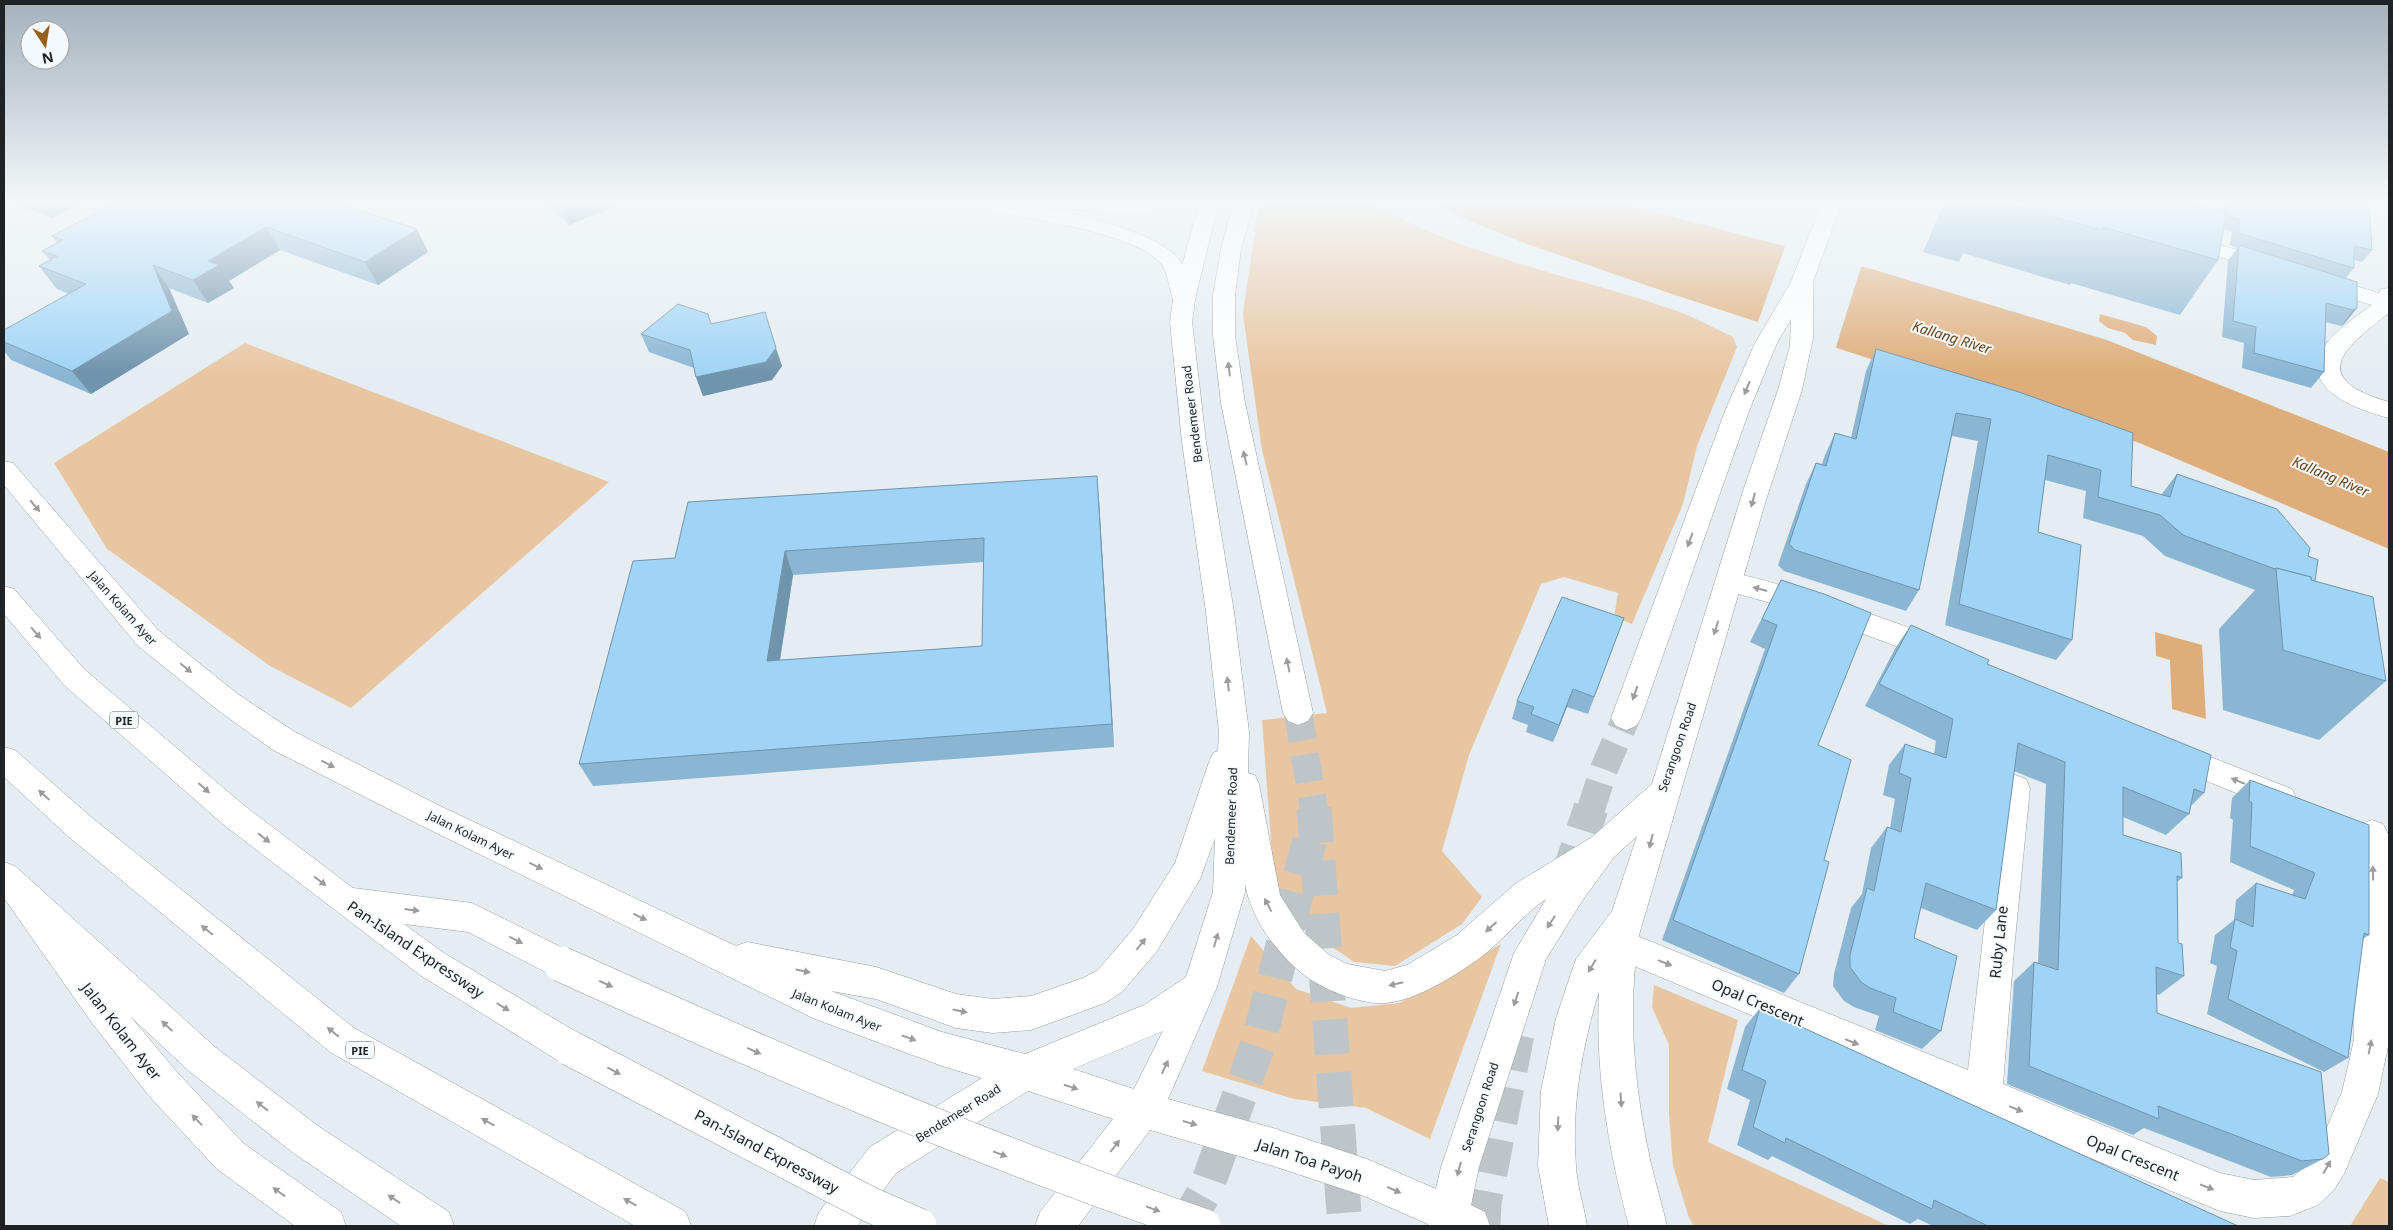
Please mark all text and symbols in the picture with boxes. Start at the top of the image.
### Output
north arrow [20,20,70,70]
text: N [40,48,55,69]
water label: Kallang River [1910,316,1994,358]
one-way arrow [1225,361,1233,377]
street label: Bendemeer Road [1178,364,1206,464]
one-way arrow [1743,381,1751,395]
one-way arrow [1241,451,1249,466]
water label: Kallang River [2290,451,2373,501]
one-way arrow [1749,492,1757,507]
one-way arrow [29,500,40,512]
one-way arrow [1686,533,1694,548]
street label: Jalan Kolam Ayer [84,566,161,649]
one-way arrow [1752,584,1767,592]
one-way arrow [1711,621,1719,636]
one-way arrow [30,626,42,638]
one-way arrow [1284,658,1292,673]
one-way arrow [179,663,192,674]
one-way arrow [1224,675,1232,691]
one-way arrow [1631,686,1639,701]
street label: Serangoon Road [1654,700,1700,794]
road number: PIE [110,712,138,728]
one-way arrow [321,760,335,768]
street label: Bendemeer Road [1221,767,1241,865]
one-way arrow [2230,777,2245,785]
one-way arrow [198,782,210,794]
one-way arrow [37,789,50,800]
street label: Jalan Kolam Ayer [424,806,517,863]
one-way arrow [257,833,270,844]
one-way arrow [1647,833,1655,848]
one-way arrow [529,863,543,871]
one-way arrow [2368,865,2376,881]
one-way arrow [313,876,326,887]
street label: Pan-Island Expressway [344,896,488,1002]
one-way arrow [1264,897,1272,912]
street label: Ruby Lane [1984,905,2012,979]
one-way arrow [405,906,421,914]
one-way arrow [633,913,647,921]
one-way arrow [1546,915,1556,928]
one-way arrow [1485,921,1497,933]
one-way arrow [200,924,213,935]
one-way arrow [1212,933,1220,948]
one-way arrow [509,936,523,944]
one-way arrow [1136,938,1147,951]
one-way arrow [1587,960,1596,973]
one-way arrow [1657,960,1672,968]
one-way arrow [795,967,811,975]
street label: Opal Crescent [1709,974,1808,1031]
street label: Jalan Kolam Ayer [76,977,166,1084]
one-way arrow [599,980,613,988]
one-way arrow [1388,980,1403,988]
street label: Jalan Kolam Ayer [789,984,884,1036]
one-way arrow [1512,991,1519,1006]
one-way arrow [497,1003,510,1012]
one-way arrow [952,1007,967,1015]
one-way arrow [161,1020,173,1032]
one-way arrow [327,1027,340,1038]
one-way arrow [902,1035,917,1042]
one-way arrow [1845,1038,1859,1046]
one-way arrow [2367,1038,2375,1054]
road number: PIE [346,1042,374,1058]
one-way arrow [747,1048,761,1056]
one-way arrow [1161,1060,1169,1074]
street label: Serangoon Road [1457,1060,1503,1154]
one-way arrow [606,1067,621,1075]
street label: Bendemeer Road [912,1080,1004,1146]
one-way arrow [1064,1083,1079,1091]
one-way arrow [1617,1092,1625,1108]
one-way arrow [256,1100,269,1111]
street label: Pan-Island Expressway [691,1104,843,1198]
one-way arrow [2009,1105,2024,1113]
one-way arrow [191,1115,203,1127]
one-way arrow [1554,1116,1562,1132]
one-way arrow [482,1118,495,1127]
one-way arrow [1182,1120,1197,1128]
street label: Opal Crescent [2084,1129,2183,1185]
street label: Jalan Toa Payoh [1253,1133,1365,1187]
one-way arrow [1110,1140,1121,1153]
one-way arrow [993,1151,1008,1158]
one-way arrow [2322,1161,2331,1174]
one-way arrow [1455,1162,1463,1177]
one-way arrow [2200,1183,2215,1191]
one-way arrow [273,1186,286,1197]
one-way arrow [1387,1186,1401,1194]
one-way arrow [388,1194,401,1204]
one-way arrow [623,1198,636,1207]
one-way arrow [1146,1206,1161,1213]

